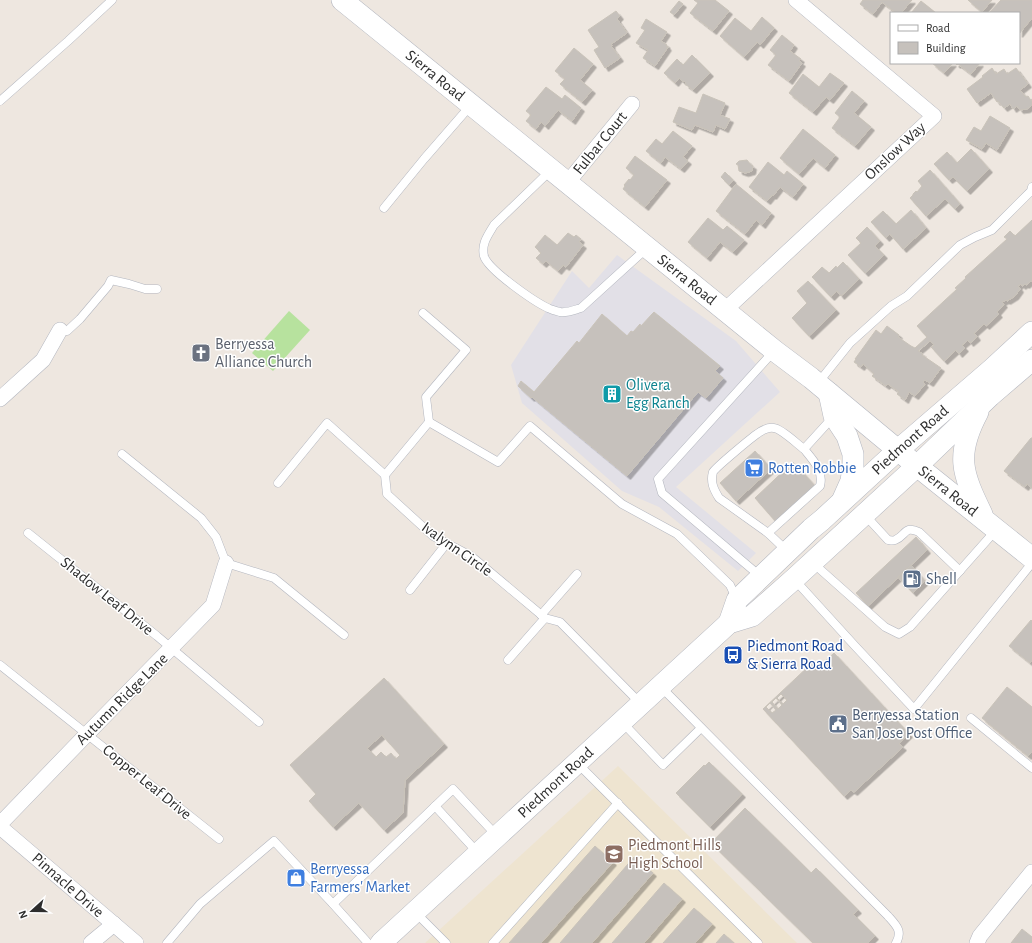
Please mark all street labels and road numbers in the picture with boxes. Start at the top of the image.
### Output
street label: Sierra Road [403,47,468,104]
street label: Fulbar Court [570,109,630,177]
street label: Onslow Way [861,119,929,184]
street label: Sierra Road [654,251,719,308]
street label: Piedmont Road [869,402,951,478]
street label: Sierra Road [915,462,981,519]
street label: Ivalynn Circle [418,519,495,580]
street label: Shadow Leaf Drive [58,554,156,638]
street label: Autumn Ridge Lane [73,650,171,748]
street label: Copper Leaf Drive [100,741,194,823]
street label: Piedmont Road [515,744,596,821]
street label: Pinnacle Drive [29,850,107,920]

